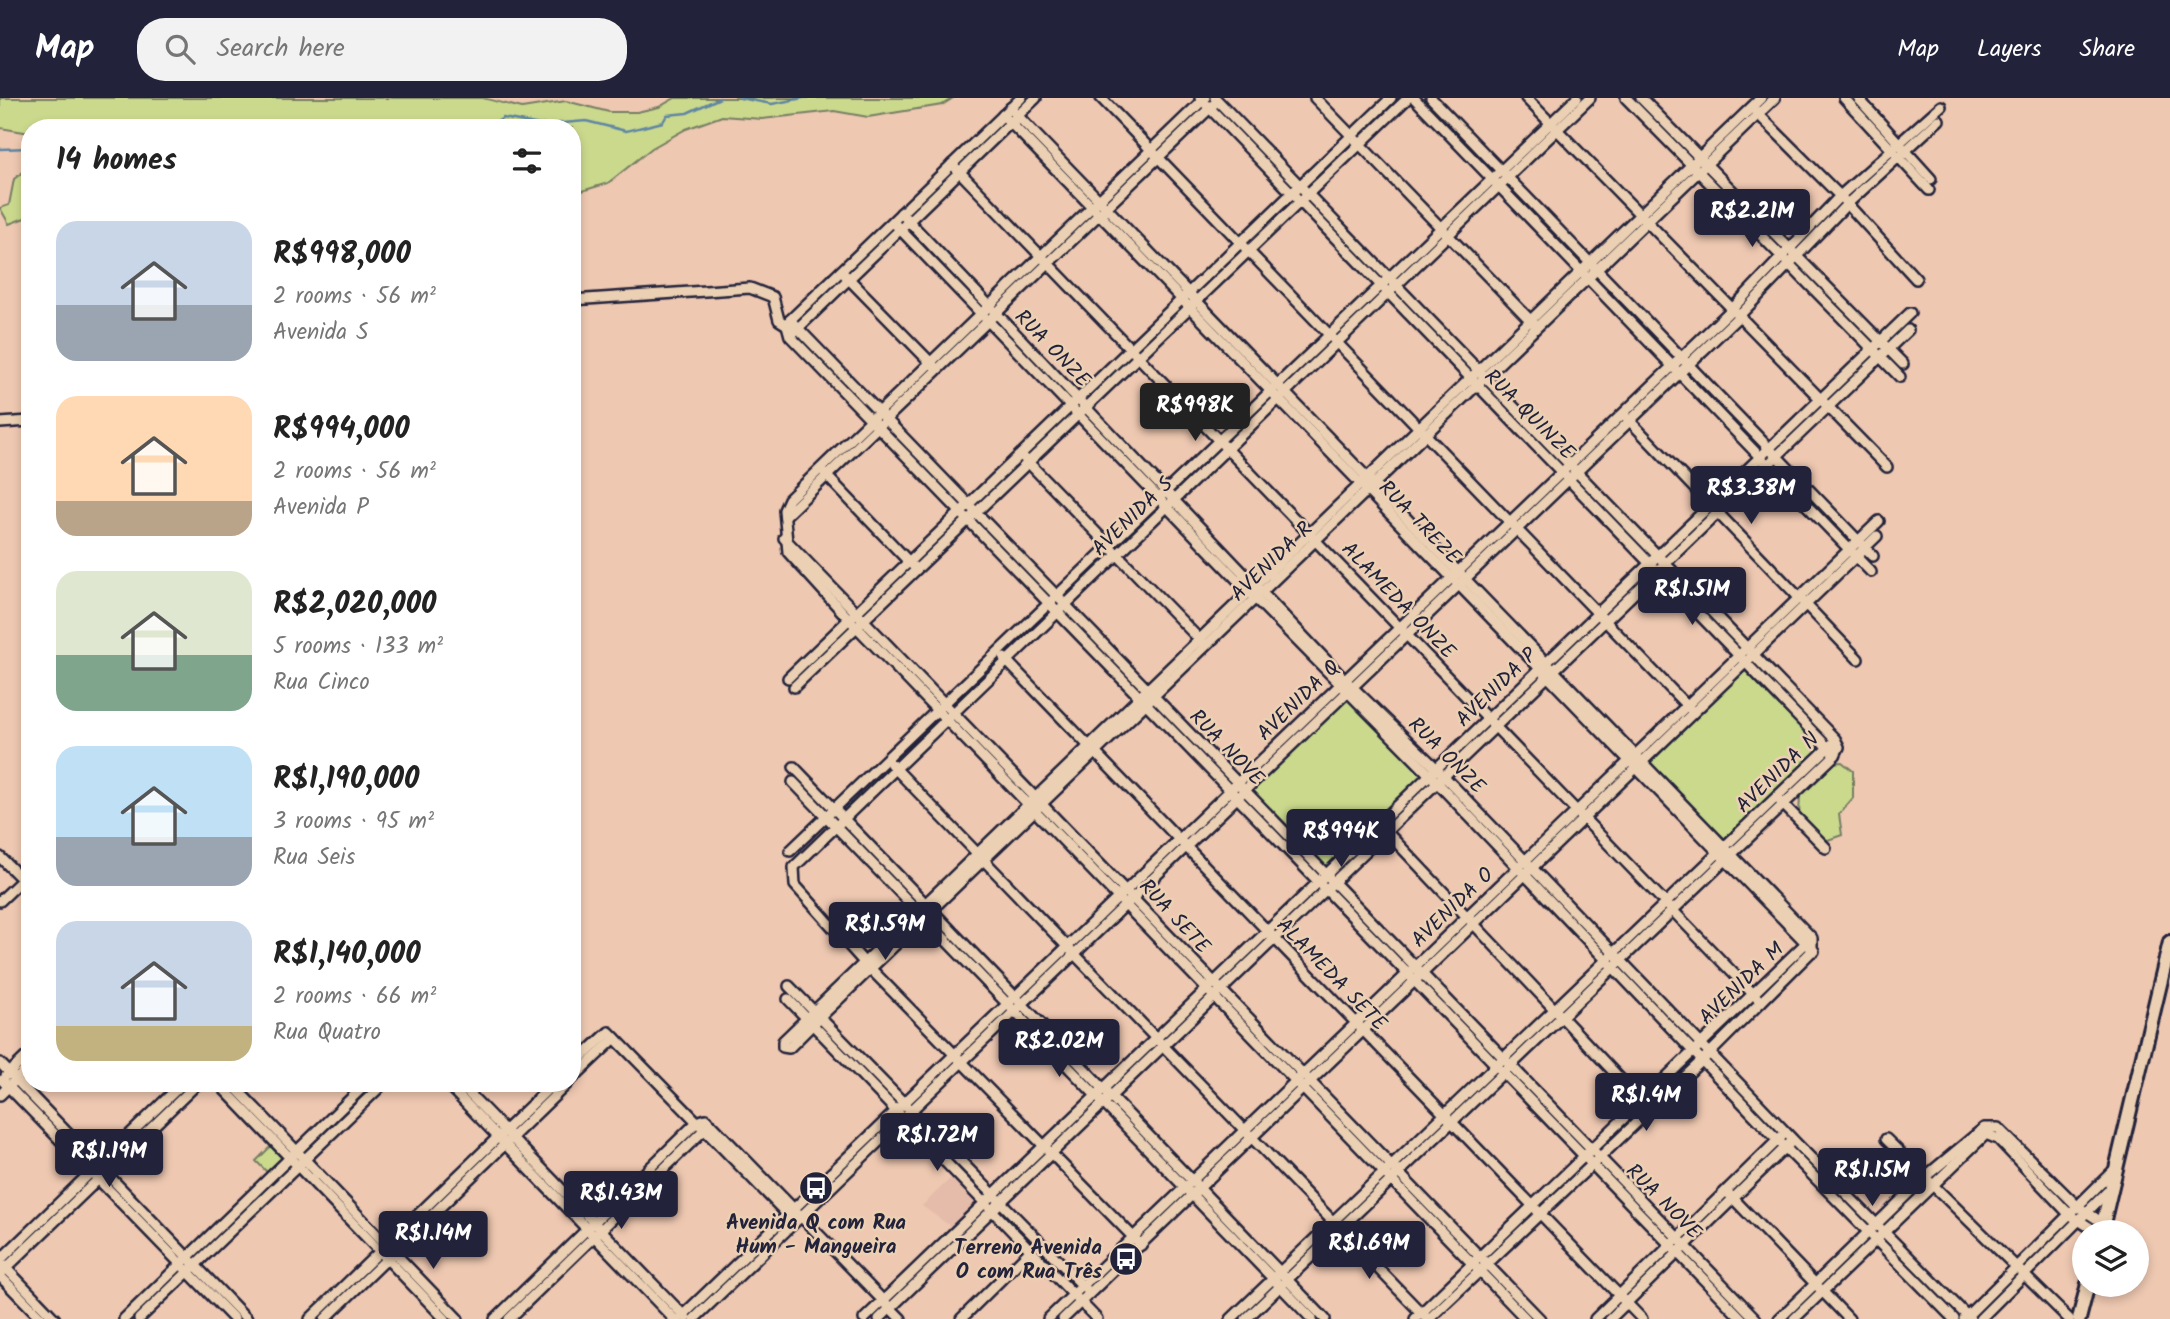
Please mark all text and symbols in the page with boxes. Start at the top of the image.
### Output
search box [137,18,627,81]
text: Map [35,23,95,76]
text: Search here [217,28,345,70]
icon: search [161,30,199,68]
text: Map [1897,30,1939,69]
text: Layers [1977,30,2041,69]
text: Share [2079,30,2135,69]
text: 14 homes [56,137,177,185]
icon: filters [508,142,546,180]
pin: R$2.21M [1687,190,1817,249]
text: R$2.21M [1710,194,1794,230]
text: R$998,000 [273,231,411,279]
icon: home [112,249,196,333]
text: 2 rooms · 56 m² [273,279,436,315]
street label: RUA ONZE [1006,302,1098,396]
text: Avenida S [273,315,368,351]
street label: RUA QUINZE [1476,362,1583,469]
pin: R$998K [1138,384,1252,443]
text: R$998K [1156,388,1234,424]
text: R$994,000 [273,406,410,454]
icon: home [112,424,196,508]
text: 2 rooms · 56 m² [273,454,436,490]
pin: R$3.38M [1686,466,1816,526]
street label: AVENIDA S [1085,469,1181,565]
text: R$3.38M [1706,471,1796,507]
street label: RUA TREZE [1370,473,1468,574]
text: Avenida P [273,490,369,526]
street label: AVENIDA R [1223,514,1321,610]
street label: ALAMEDA ONZE [1333,535,1463,668]
pin: R$1.51M [1627,568,1757,627]
text: R$1.51M [1654,572,1730,608]
text: R$2,020,000 [273,581,436,629]
icon: home [112,599,196,683]
text: 5 rooms · 133 m² [273,629,443,665]
street label: AVENIDA P [1449,640,1546,736]
street label: AVENIDA Q [1250,653,1348,749]
text: Rua Cinco [273,665,370,701]
street label: RUA NOVE [1181,702,1272,795]
street label: RUA ONZE [1399,710,1493,803]
street label: AVENIDA N [1728,724,1828,822]
text: R$1,190,000 [273,756,419,804]
icon: home [112,774,196,858]
text: 3 rooms · 95 m² [273,804,434,840]
pin: R$994K [1284,810,1398,869]
text: R$994K [1302,814,1380,850]
text: Rua Seis [273,840,355,876]
street label: AVENIDA O [1404,860,1502,956]
street label: RUA SETE [1130,872,1218,963]
pin: R$1.59M [820,902,950,962]
text: R$1.59M [845,907,925,943]
street label: ALAMEDA SETE [1268,911,1395,1040]
text: R$1,140,000 [273,931,421,979]
street label: AVENIDA M [1692,934,1793,1034]
icon: home [112,949,196,1033]
text: 2 rooms · 66 m² [273,979,436,1015]
text: Rua Quatro [273,1015,381,1051]
pin: R$2.02M [994,1020,1124,1079]
text: R$2.02M [1015,1024,1103,1060]
pin: R$1.4M [1589,1074,1703,1133]
text: R$1.4M [1611,1078,1681,1114]
pin: R$1.72M [872,1114,1002,1173]
text: R$1.72M [896,1118,978,1154]
pin: R$1.19M [44,1130,174,1189]
text: R$1.19M [71,1134,147,1170]
pin: R$1.15M [1807,1148,1937,1208]
text: R$1.15M [1834,1153,1910,1189]
street label: RUA NOVE [1617,1156,1709,1248]
bus stop icon: Avenida Q com Rua Hum - Mangueira [797,1169,835,1207]
pin: R$1.43M [556,1172,686,1231]
text: R$1.43M [580,1176,662,1212]
place label: Avenida Q com Rua Hum - Mangueira [726,1207,906,1264]
pin: R$1.14M [368,1212,498,1271]
text: R$1.14M [395,1216,471,1252]
map controls [2072,1220,2149,1297]
button: layers [2072,1220,2149,1297]
pin: R$1.69M [1304,1222,1434,1281]
text: R$1.69M [1328,1226,1410,1262]
place label: Terreno Avenida O com Rua Três [954,1232,1102,1289]
bus stop icon: Terreno Avenida O com Rua Três [1107,1240,1145,1278]

